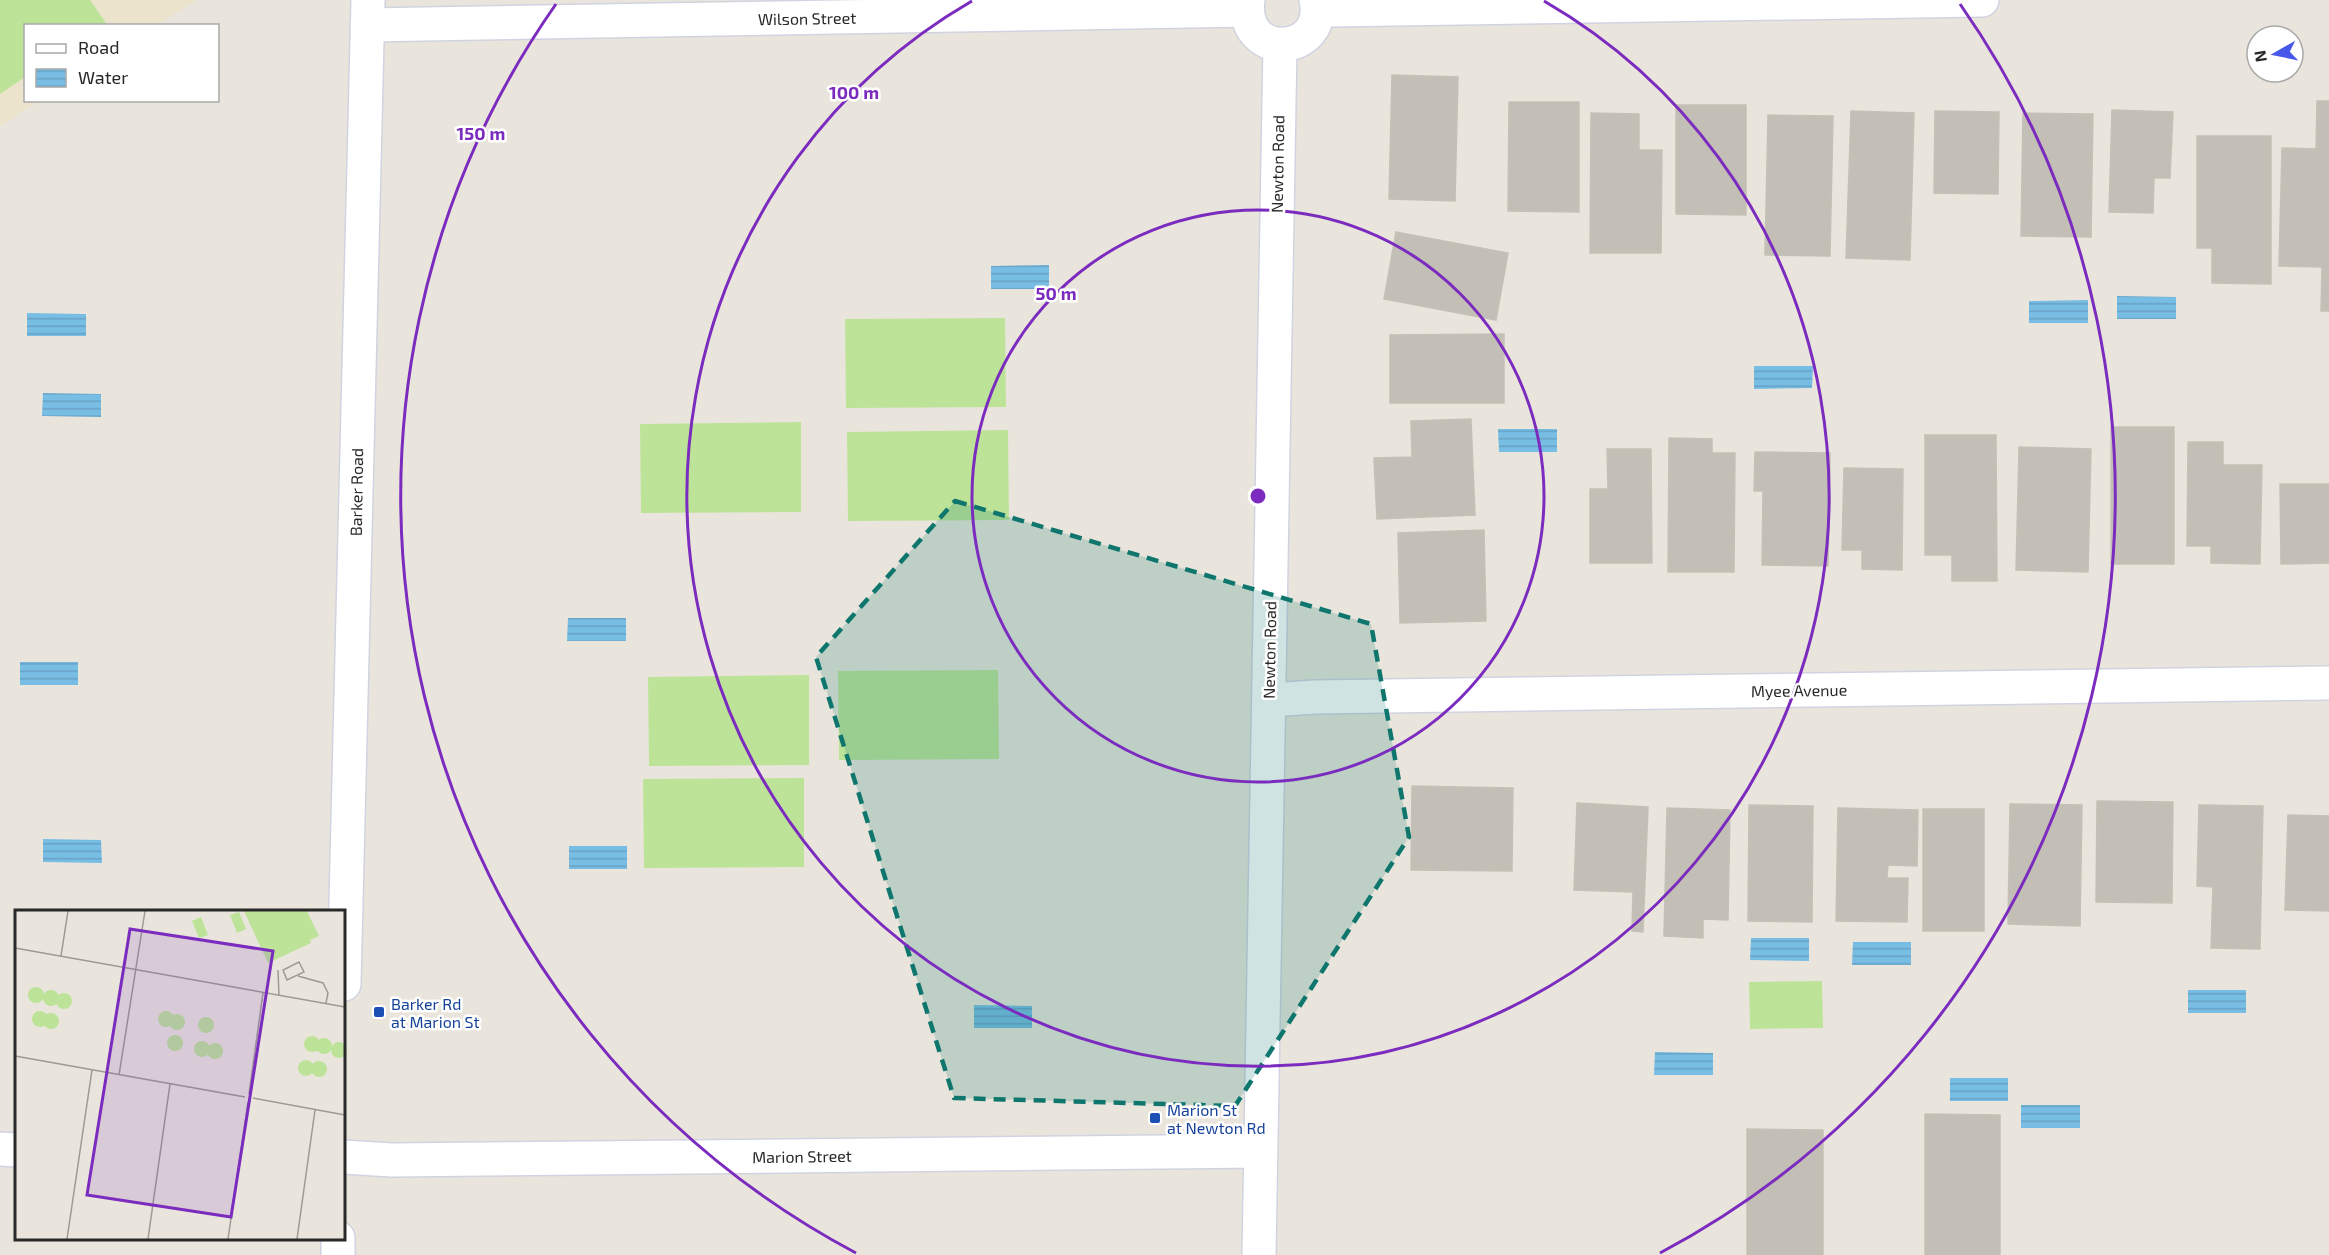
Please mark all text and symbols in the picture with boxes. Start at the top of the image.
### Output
street label: Wilson Street [758,8,856,28]
legend [24,24,219,102]
north arrow [2245,24,2305,84]
text: Road [78,36,119,58]
text: N [2249,49,2270,64]
text: Water [78,66,128,88]
text: 100 m [829,81,879,103]
street label: Newton Road [1267,115,1287,213]
text: 150 m [457,122,505,144]
text: 50 m [1035,282,1077,304]
street label: Barker Road [346,448,366,536]
centre of rings [1248,486,1268,506]
street label: Newton Road [1259,601,1279,699]
street label: Myee Avenue [1751,680,1847,700]
inset map [15,910,345,1240]
place label: Barker Rd at Marion St [391,994,480,1031]
marker: Barker Rd at Marion St [372,1005,386,1019]
place label: Marion St at Newton Rd [1167,1100,1266,1137]
marker: Marion St at Newton Rd [1148,1111,1162,1125]
street label: Marion Street [752,1146,852,1166]

